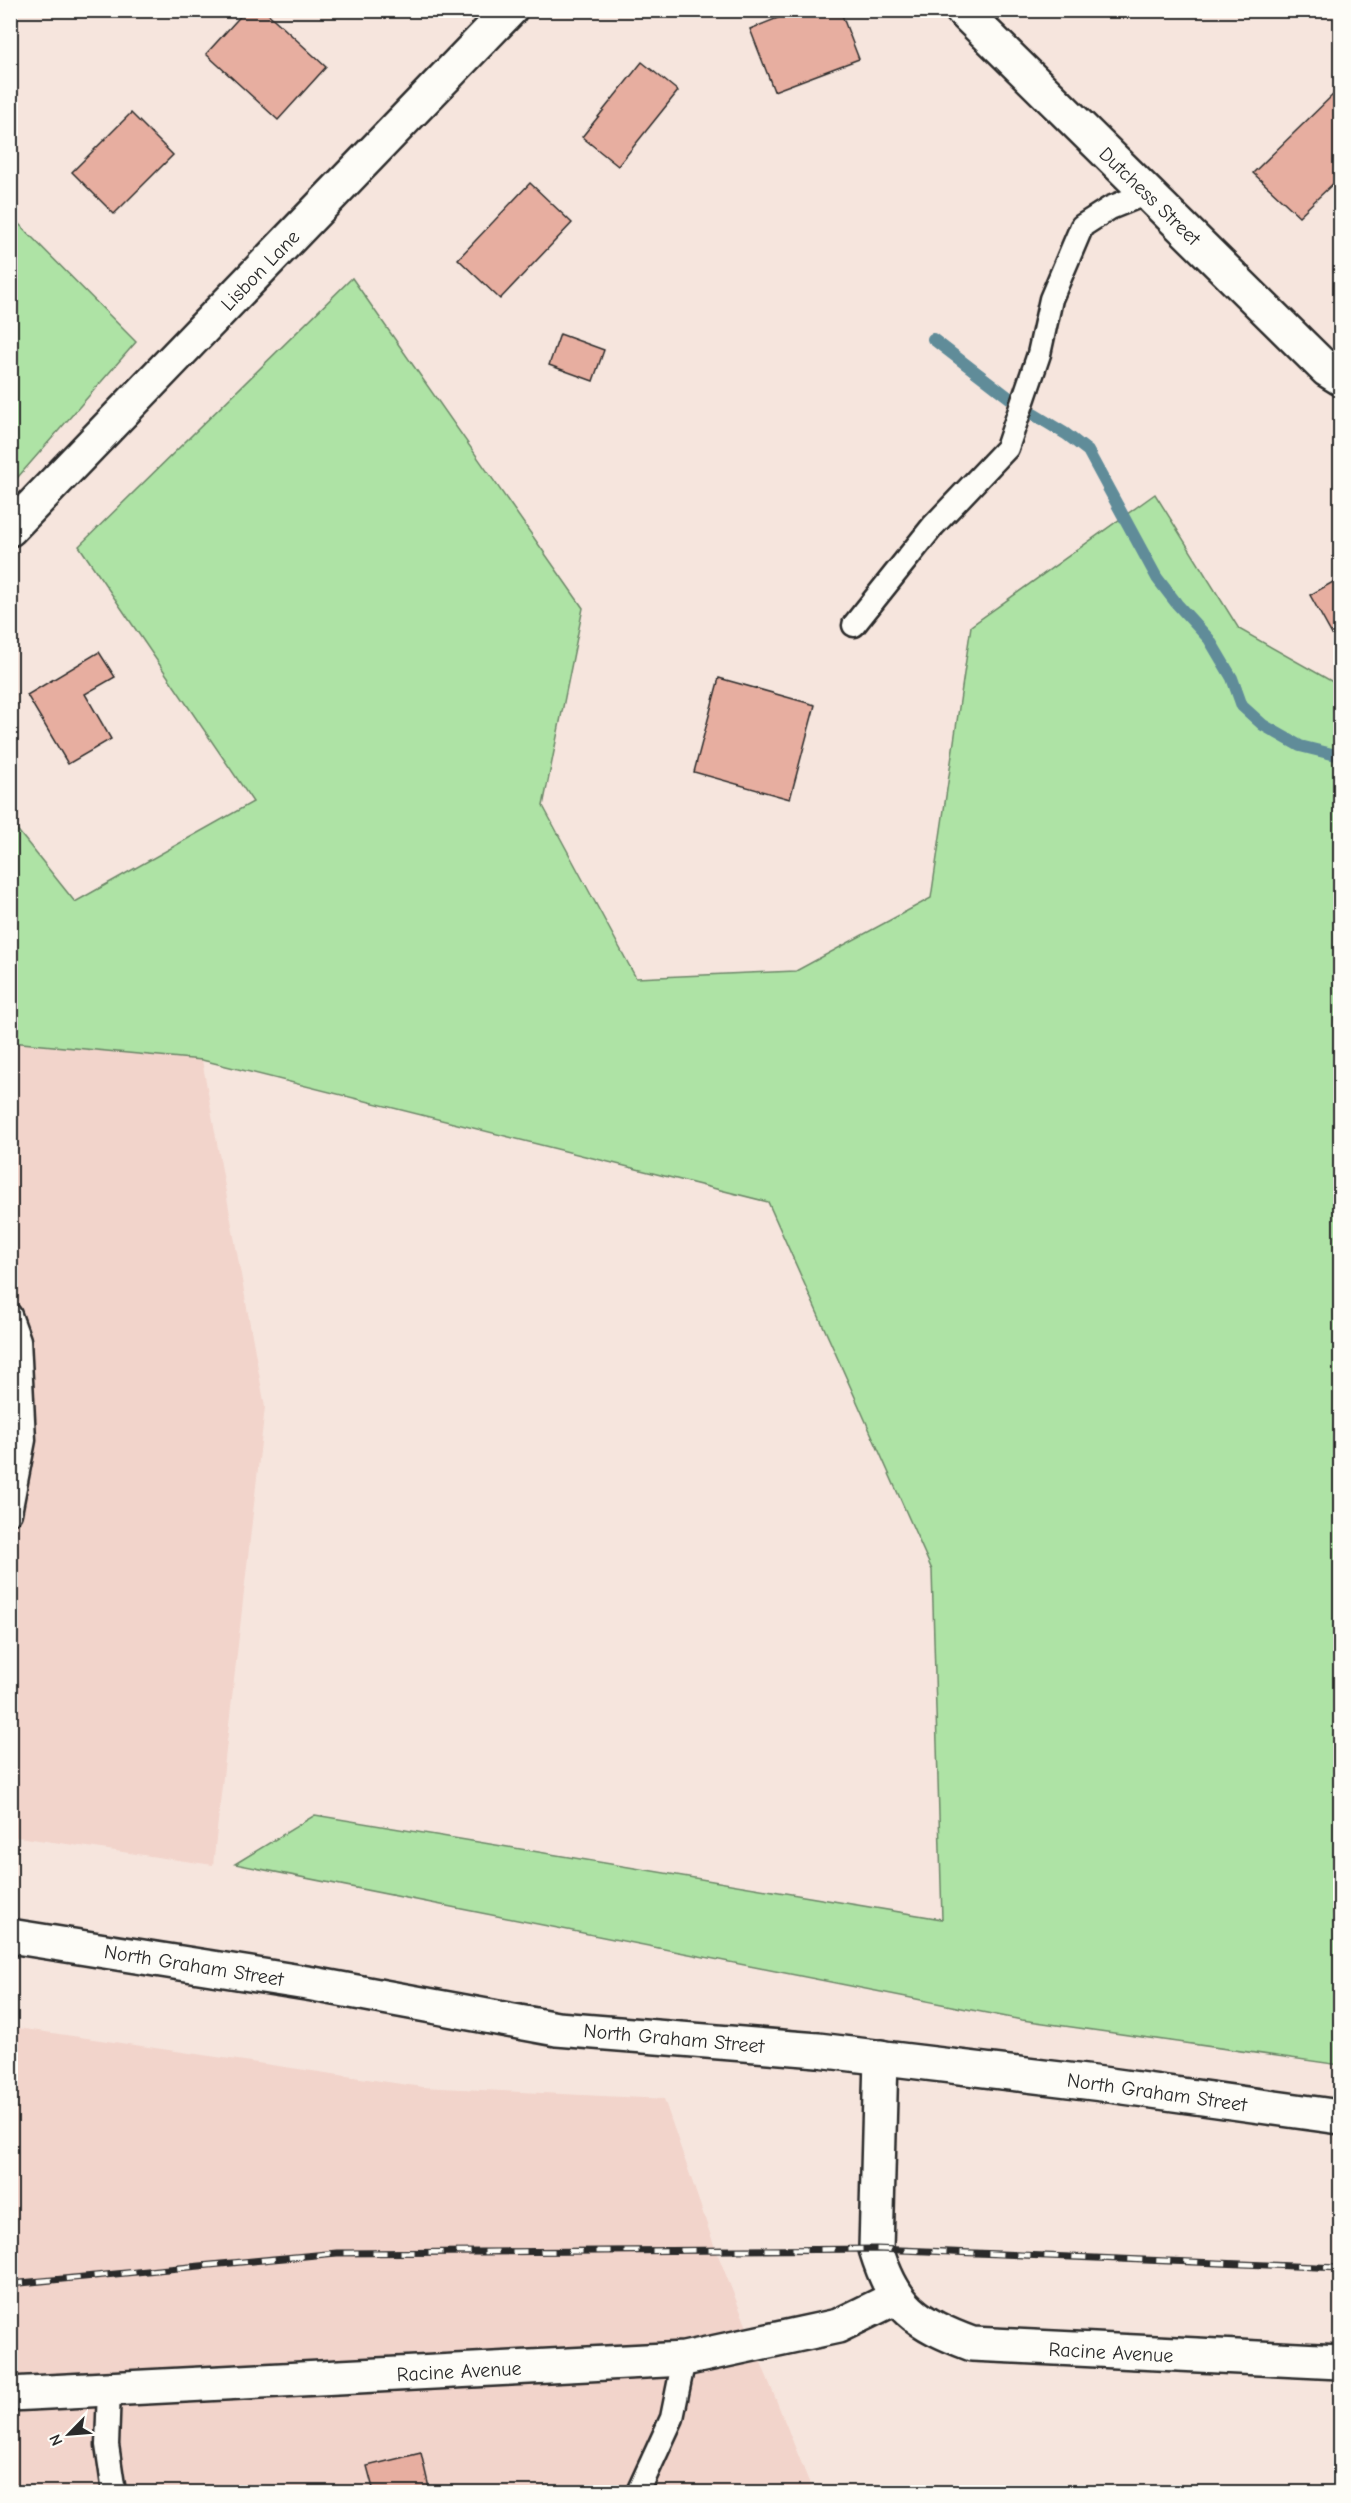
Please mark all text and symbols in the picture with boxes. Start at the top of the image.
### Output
street label: Dutchess Street [1094,142,1206,251]
street label: Lisbon Lane [216,225,304,315]
street label: North Graham Street [103,1940,287,1991]
street label: North Graham Street [583,2019,767,2058]
street label: North Graham Street [1066,2068,1250,2117]
street label: Racine Avenue [1048,2338,1174,2367]
street label: Racine Avenue [396,2357,522,2386]
north arrow [39,2404,99,2464]
text: N [46,2431,67,2448]

